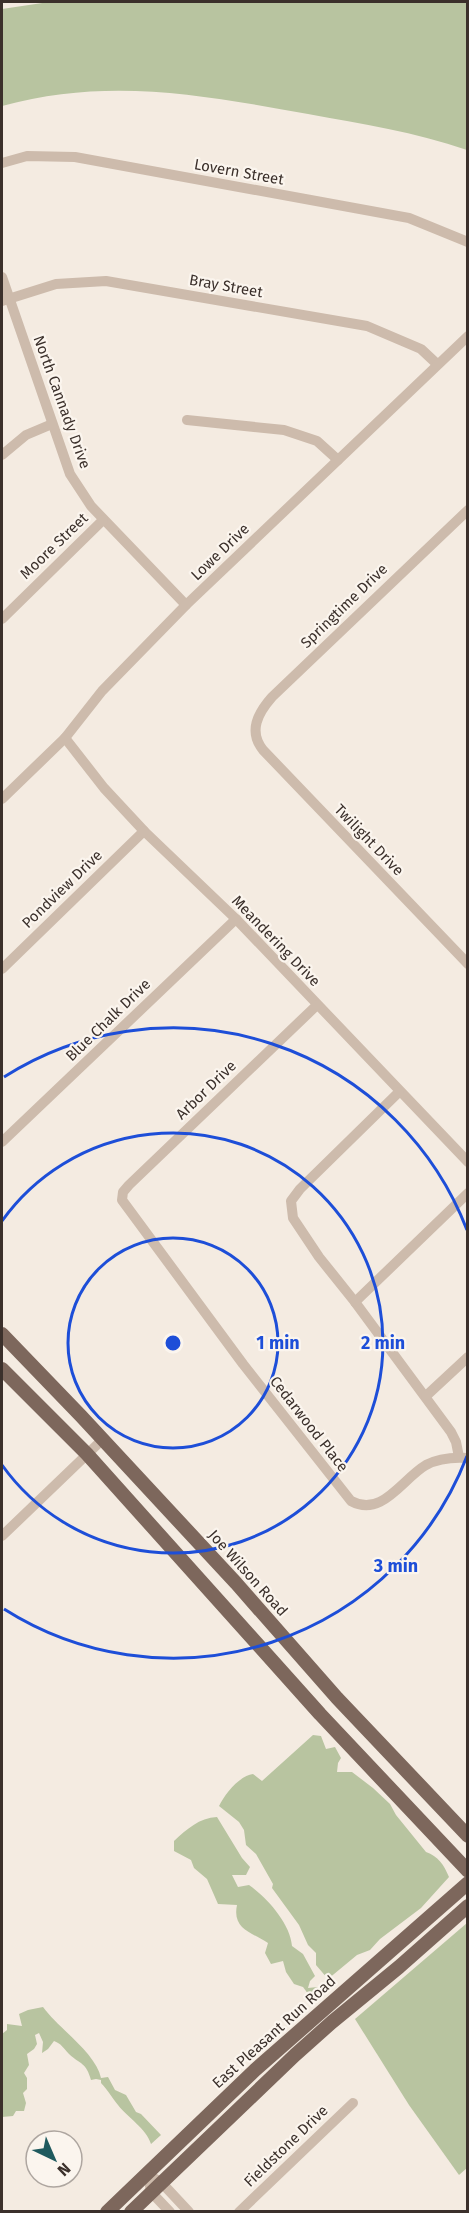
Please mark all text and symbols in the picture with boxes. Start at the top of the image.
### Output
street label: Lovern Street [193,155,286,189]
street label: Bray Street [188,271,265,301]
street label: North Cannady Drive [29,333,95,471]
street label: Moore Street [16,509,92,583]
street label: Lowe Drive [187,520,253,584]
street label: Springtime Drive [297,560,391,652]
street label: Twilight Drive [331,801,407,879]
street label: Pondview Drive [18,846,106,932]
street label: Meandering Drive [228,892,324,990]
street label: Blue Chalk Drive [62,975,154,1065]
street label: Arbor Drive [172,1057,240,1123]
text: 1 min [256,1332,300,1354]
text: 2 min [361,1332,405,1354]
centre of rings [163,1333,183,1353]
street label: Cedarwood Place [266,1373,352,1475]
street label: Joe Wilson Road [205,1526,291,1620]
text: 3 min [373,1555,418,1577]
street label: East Pleasant Run Road [209,1972,339,2092]
street label: Fieldstone Drive [240,2101,332,2191]
north arrow [24,2129,84,2189]
text: N [54,2159,74,2180]

